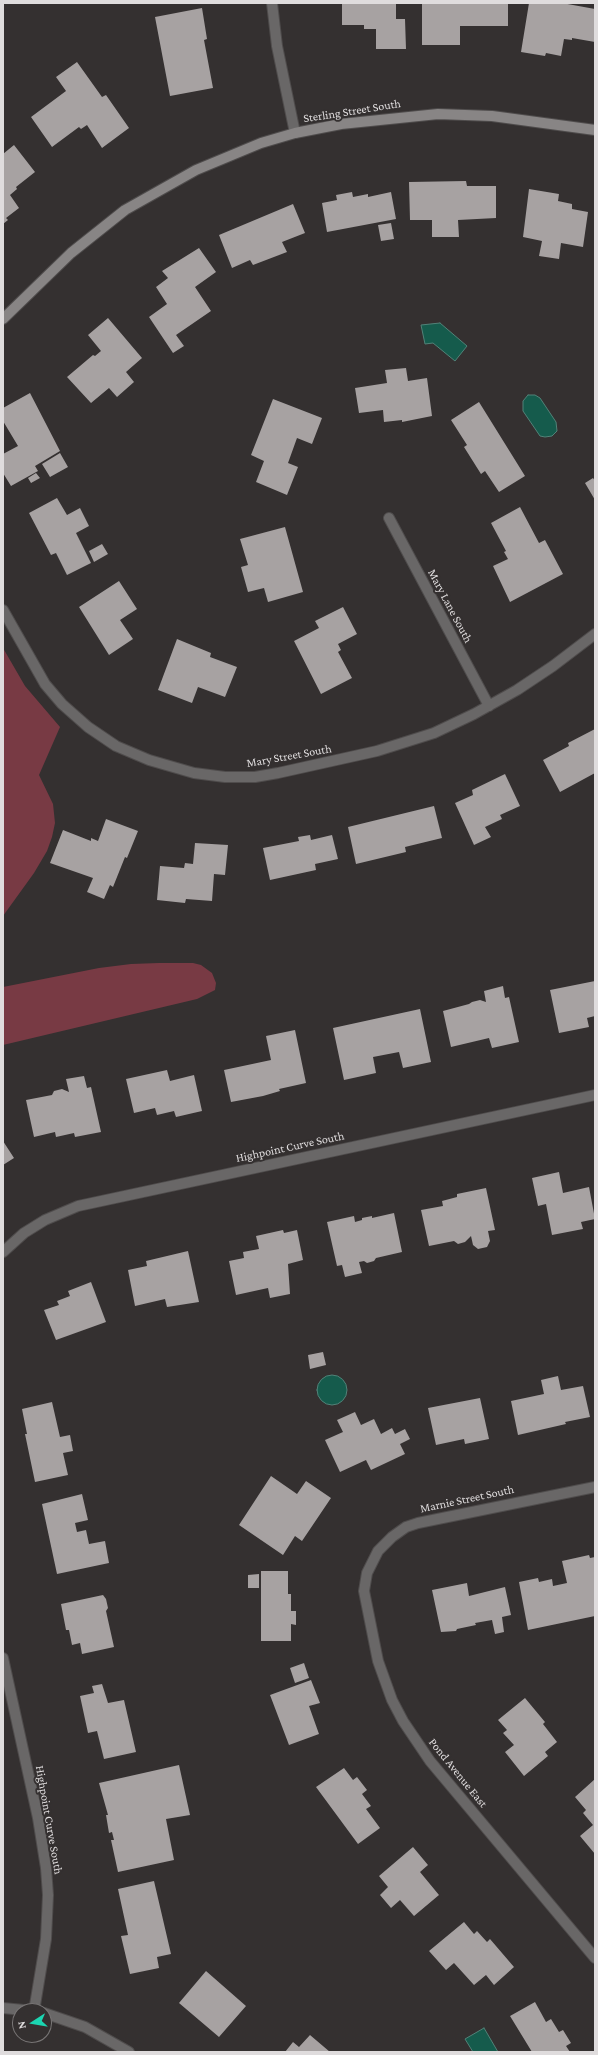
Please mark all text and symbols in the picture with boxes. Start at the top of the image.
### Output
street label: Sterling Street South [302,96,402,126]
street label: Mary Lane South [425,567,475,645]
street label: Mary Street South [245,741,333,771]
street label: Highpoint Curve South [235,1128,345,1166]
street label: Marnie Street South [419,1482,515,1516]
street label: Pond Avenue East [426,1735,490,1811]
street label: Highpoint Curve South [32,1764,66,1876]
north arrow [12,2003,52,2043]
text: N [15,2020,28,2030]

